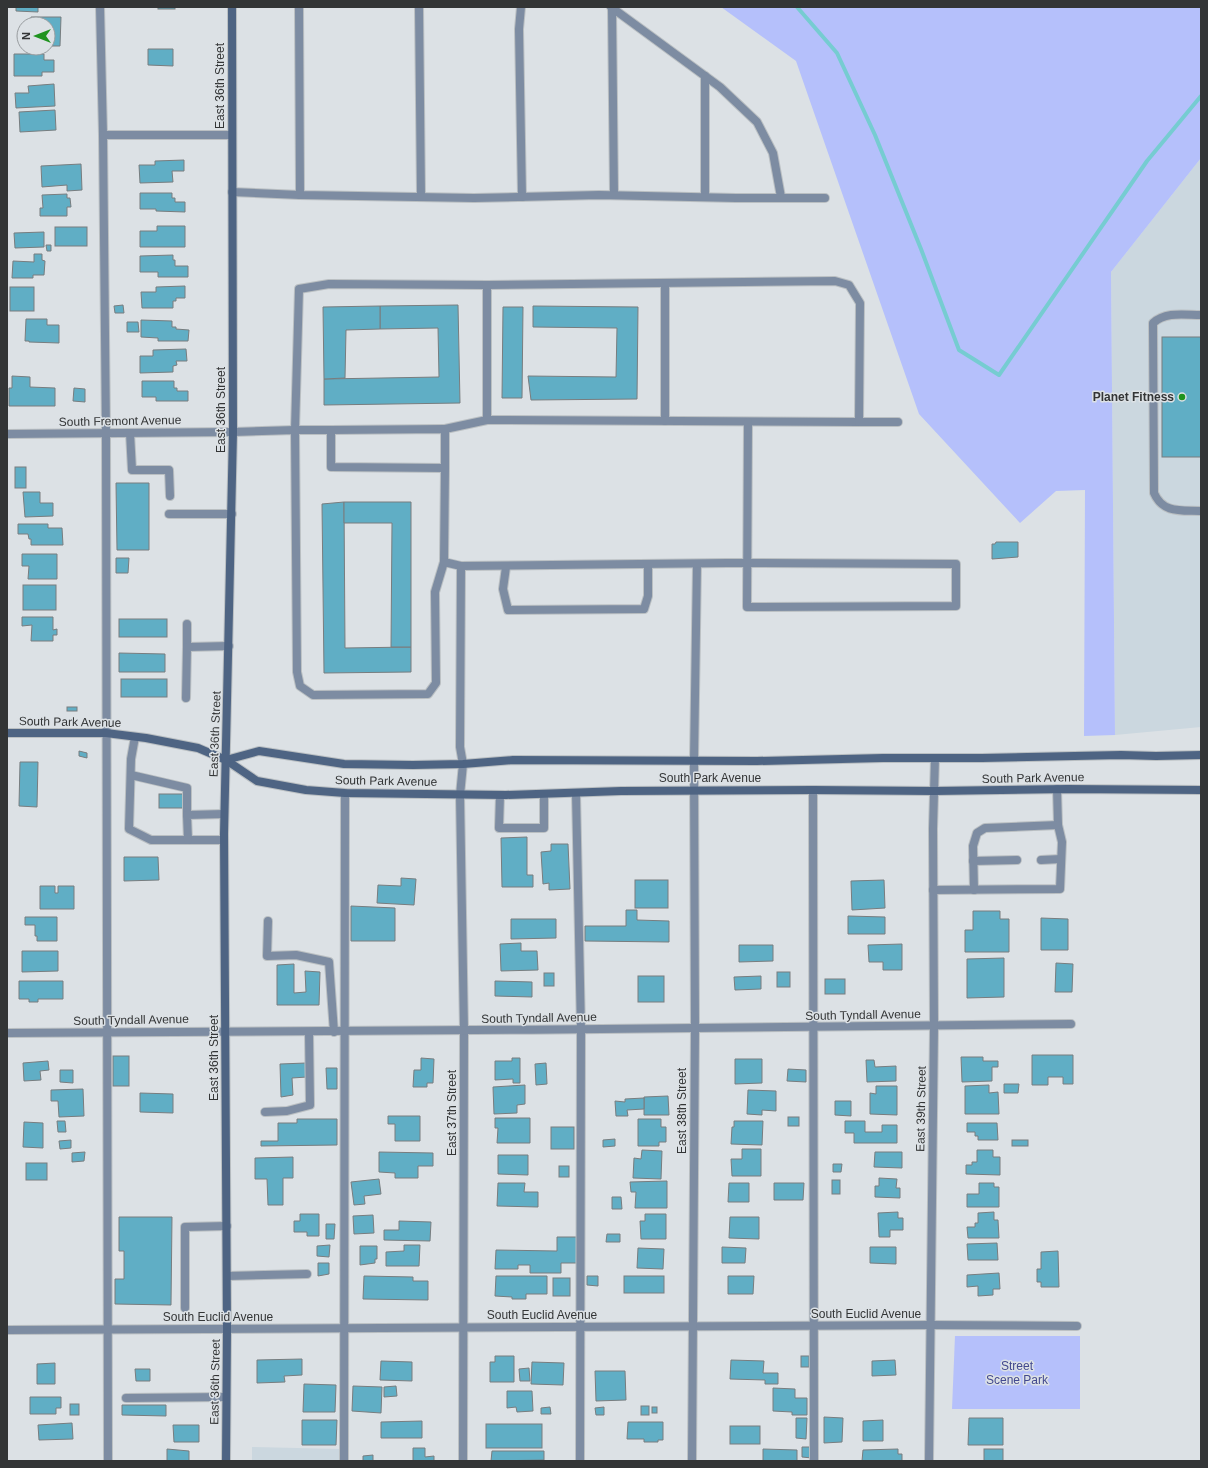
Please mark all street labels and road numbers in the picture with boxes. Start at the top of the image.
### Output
street label: East 36th Street [213,42,227,129]
street label: East 36th Street [214,366,228,453]
street label: South Fremont Avenue [59,413,182,429]
street label: East 36th Street [207,690,224,777]
street label: South Park Avenue [19,714,122,730]
street label: South Park Avenue [982,770,1085,786]
street label: South Park Avenue [659,771,762,785]
street label: South Park Avenue [335,773,438,789]
street label: South Tyndall Avenue [805,1007,921,1023]
street label: South Tyndall Avenue [481,1010,597,1026]
street label: South Tyndall Avenue [73,1012,189,1028]
street label: East 36th Street [207,1014,221,1101]
street label: East 39th Street [913,1065,929,1152]
street label: East 38th Street [675,1067,689,1154]
street label: East 37th Street [445,1069,459,1156]
street label: South Euclid Avenue [811,1307,922,1321]
street label: South Euclid Avenue [487,1308,598,1322]
street label: South Euclid Avenue [163,1310,274,1324]
street label: East 36th Street [207,1338,223,1425]

